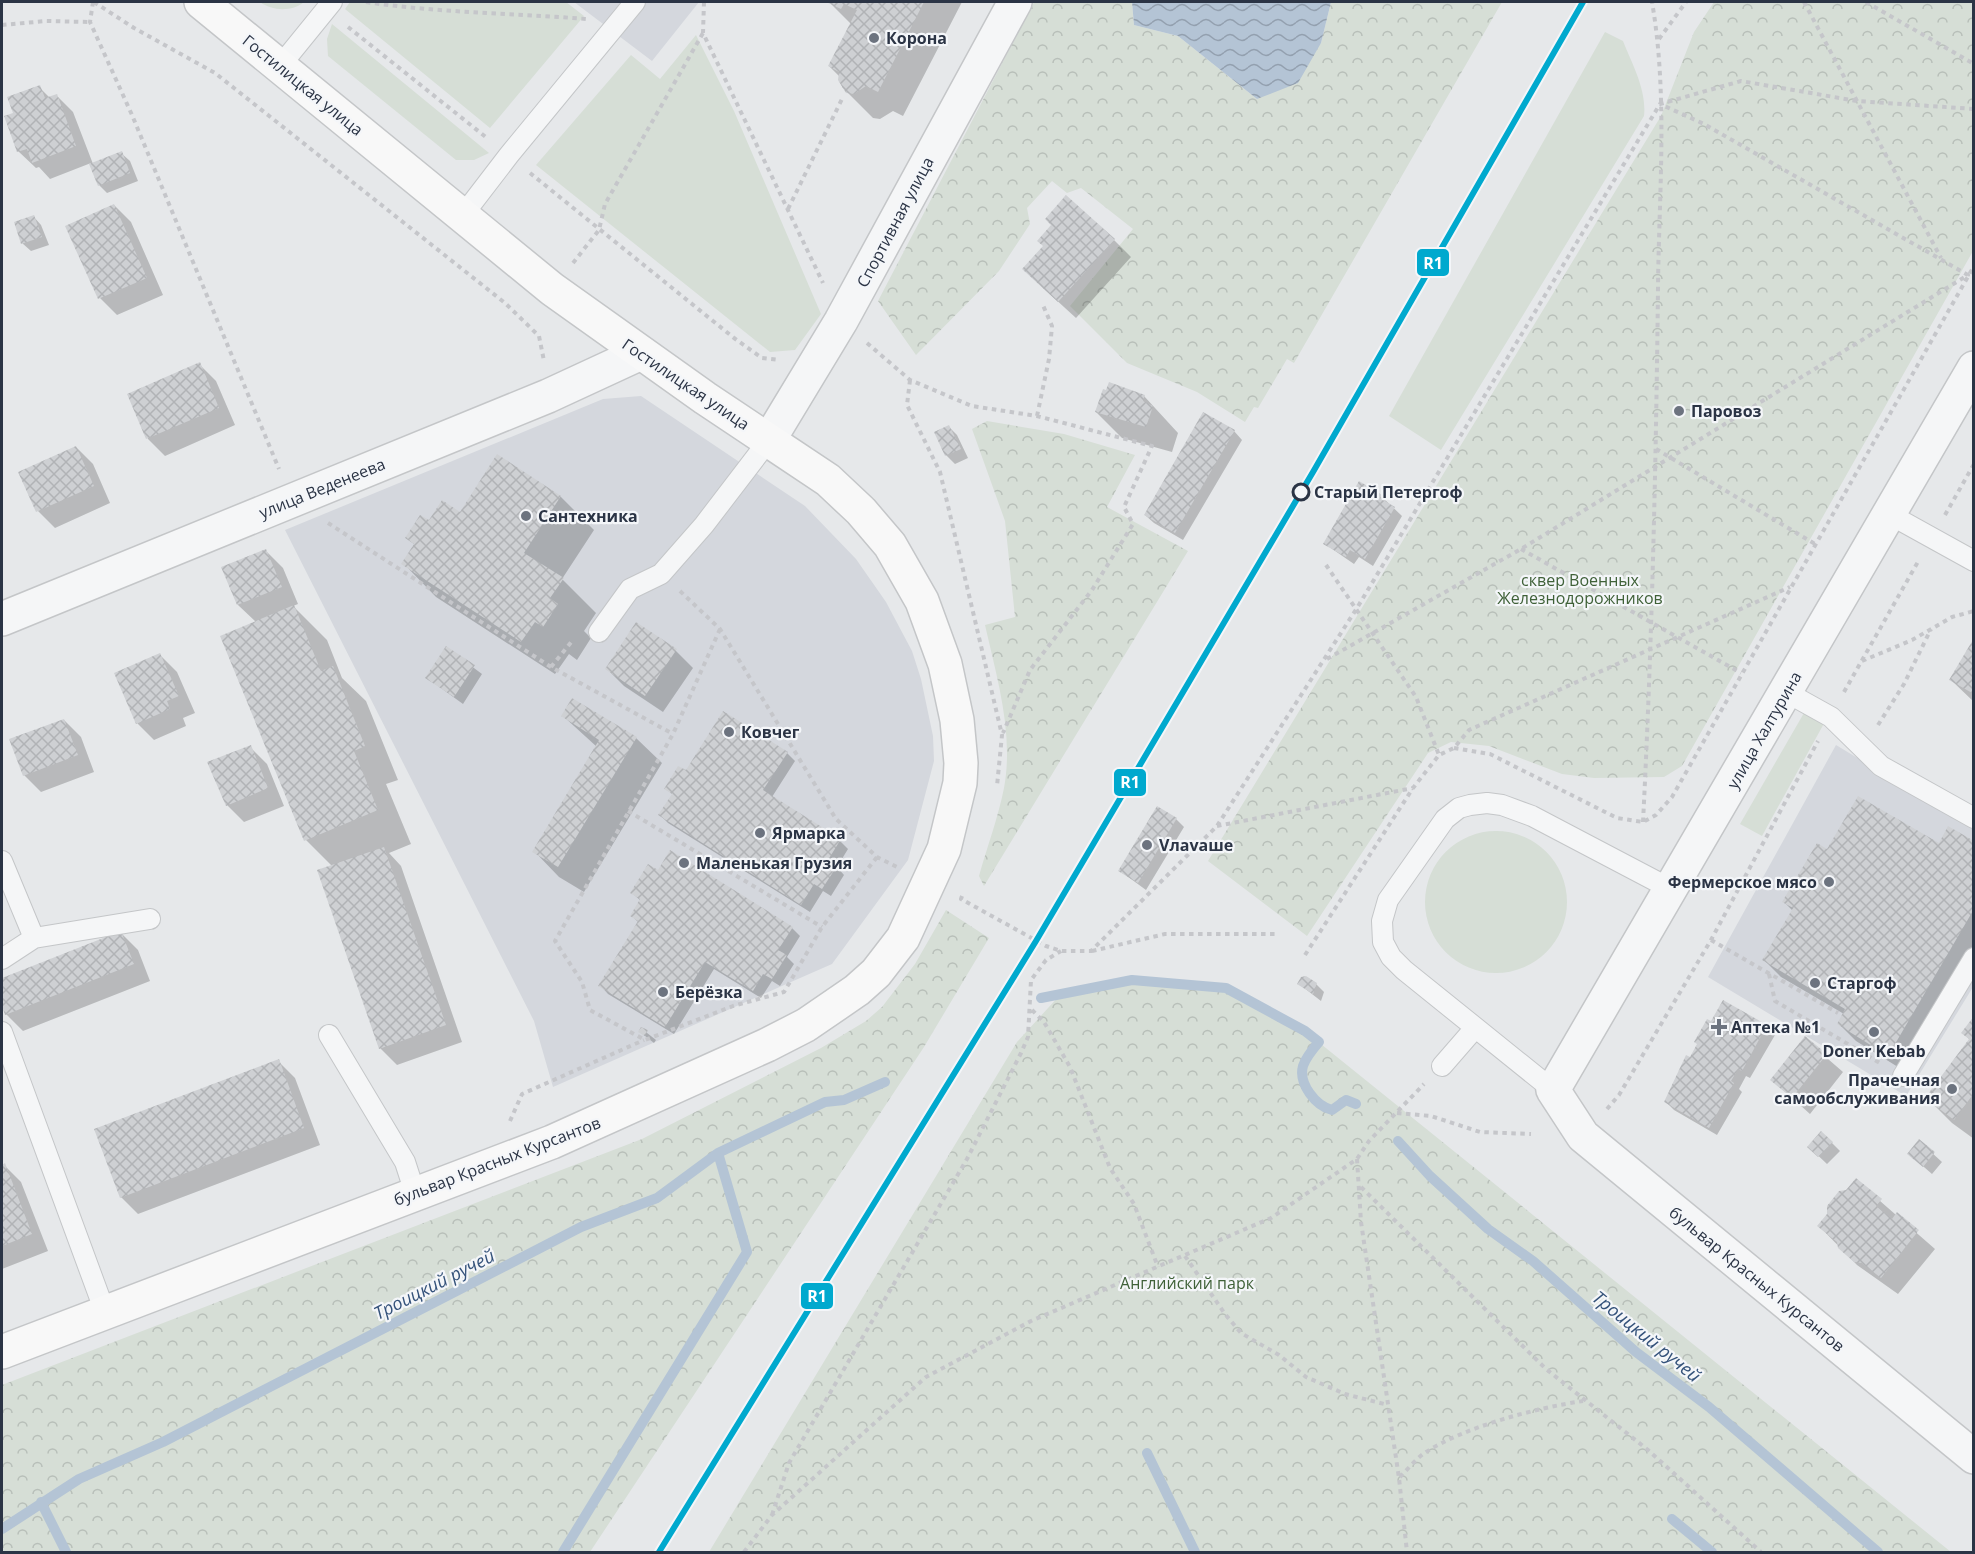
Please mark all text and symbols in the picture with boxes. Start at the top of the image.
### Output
place label: Корона [886,27,947,49]
street label: Гостилицкая улица [238,30,368,140]
marker: Корона [867,31,881,45]
street label: Спортивная улица [851,153,939,291]
line badge: R1 [1416,248,1450,277]
text: R1 [1423,252,1443,274]
street label: Гостилицкая улица [618,333,754,435]
place label: Паровоз [1691,400,1762,422]
marker: Паровоз [1672,404,1686,418]
street label: улица Веденеева [256,453,388,523]
place label: Старый Петергоф [1314,481,1463,503]
marker: Старый Петергоф [1292,483,1310,501]
place label: Сантехника [538,505,638,527]
marker: Сантехника [519,509,533,523]
park label: сквер Военных Железнодорожников [1497,569,1663,609]
street label: улица Халтурина [1721,667,1807,793]
place label: Ковчег [741,721,800,743]
marker: Ковчег [722,725,736,739]
line badge: R1 [1113,768,1147,797]
text: R1 [1120,771,1140,793]
place label: Ярмарка [771,822,846,844]
marker: Ярмарка [753,826,767,840]
place label: Vлаvаше [1159,834,1233,856]
marker: Vлаvаше [1140,838,1154,852]
place label: Маленькая Грузия [696,852,852,874]
marker: Маленькая Грузия [677,856,691,870]
place label: Фермерское мясо [1668,871,1817,893]
marker: Фермерское мясо [1822,875,1836,889]
place label: Старгоф [1827,972,1896,994]
marker: Старгоф [1808,976,1822,990]
place label: Берёзка [675,981,743,1003]
marker: Берёзка [656,985,670,999]
place label: Аптека №1 [1731,1016,1820,1038]
marker: Аптека №1 [1712,1020,1726,1034]
marker: Doner Kebab [1867,1025,1881,1039]
place label: Doner Kebab [1822,1040,1926,1062]
place label: Прачечная самообслуживания [1774,1069,1940,1109]
marker: Прачечная самообслуживания [1945,1082,1959,1096]
street label: бульвар Красных Курсантов [390,1111,604,1211]
street label: бульвар Красных Курсантов [1665,1201,1849,1357]
water label: Троицкий ручей [369,1243,499,1325]
park label: Английский парк [1120,1272,1255,1294]
line badge: R1 [800,1282,834,1310]
text: R1 [807,1285,827,1307]
water label: Троицкий ручей [1588,1285,1707,1387]

